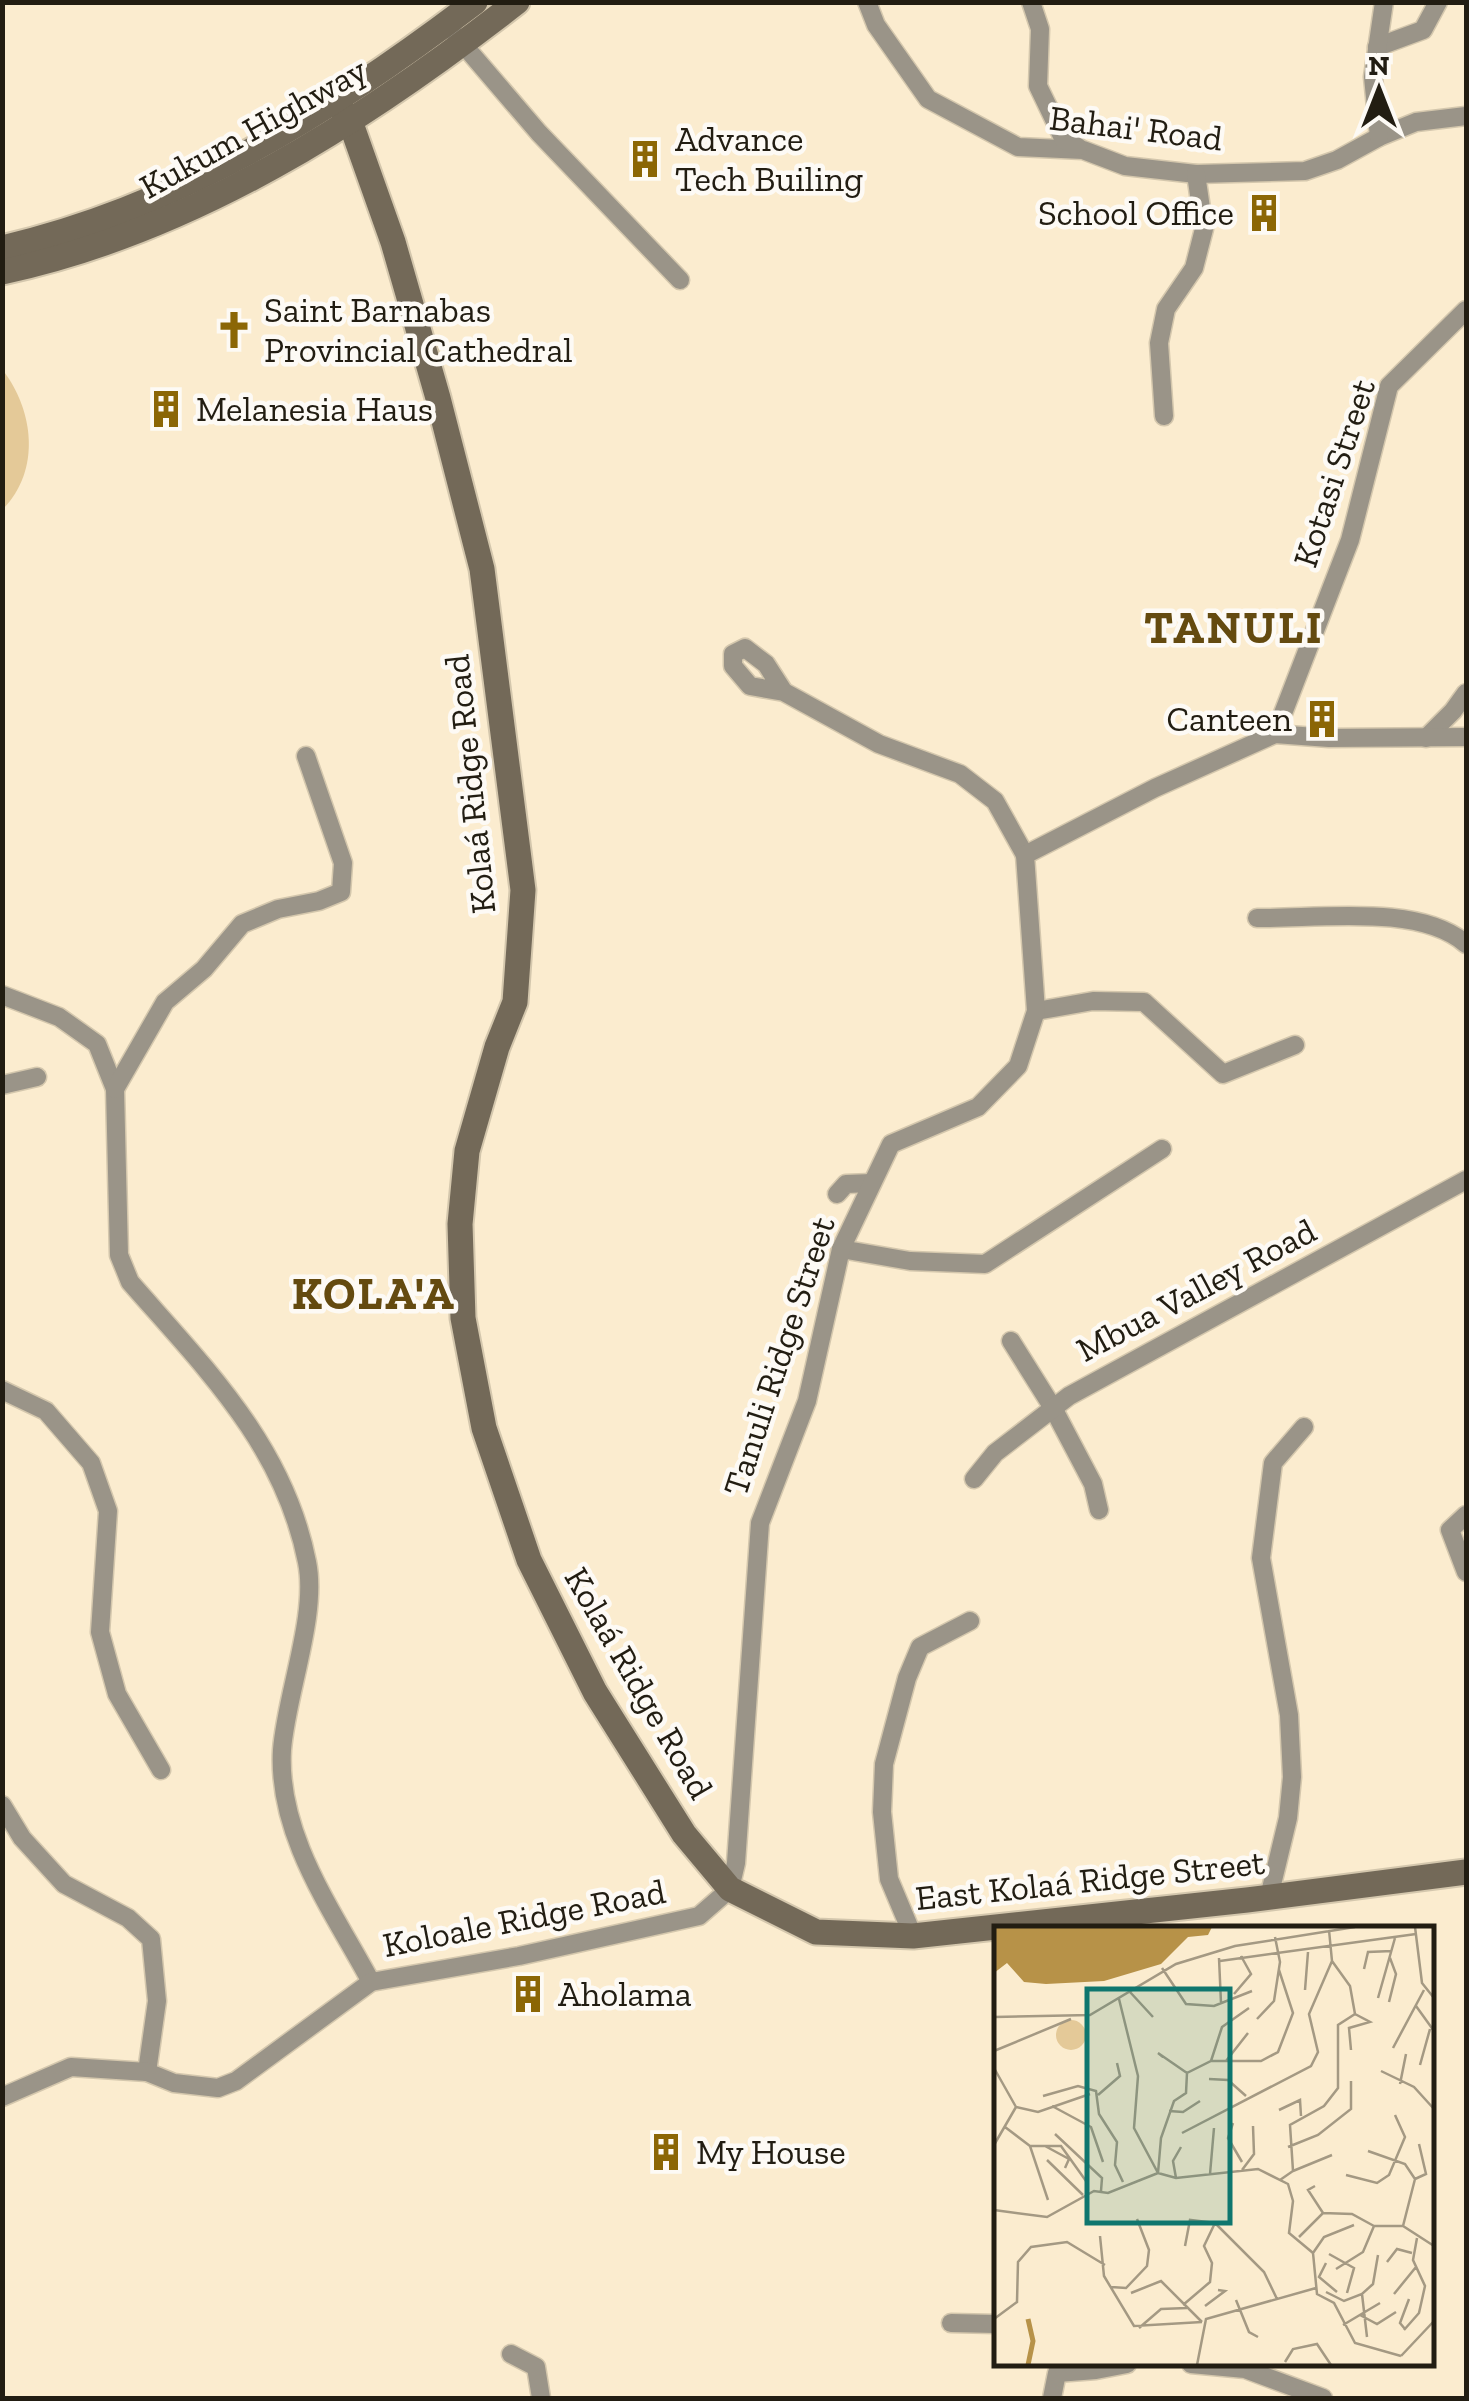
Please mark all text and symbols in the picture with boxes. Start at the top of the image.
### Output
north arrow [1329,40,1429,140]
street label: Kukum Highway [132,48,374,208]
text: N [1368,49,1390,82]
street label: Bahai' Road [1047,97,1225,159]
place label: Advance Tech Builing [675,118,863,200]
building icon: Advance Tech Builing [624,138,666,180]
place label: School Office [1038,192,1234,234]
building icon: School Office [1243,192,1285,234]
place label: Saint Barnabas Provincial Cathedral [264,289,573,371]
church icon: Saint Barnabas Provincial Cathedral [213,309,255,351]
street label: Kotasi Street [1284,374,1384,572]
building icon: Melanesia Haus [145,388,187,430]
place label: Melanesia Haus [196,388,433,430]
district label: TANULI [1144,601,1324,655]
street label: Kolaá Ridge Road [436,652,504,916]
place label: Canteen [1166,698,1292,740]
building icon: Canteen [1301,698,1343,740]
street label: Mbua Valley Road [1069,1209,1323,1371]
street label: Tanuli Ridge Street [714,1211,844,1501]
district label: KOLA'A [292,1267,456,1321]
street label: Kolaá Ridge Road [556,1560,722,1806]
street label: East Kolaá Ridge Street [913,1841,1267,1919]
street label: Koloale Ridge Road [379,1870,669,1966]
inset map [994,1926,1434,2366]
building icon: Aholama [507,1973,549,2015]
place label: Aholama [558,1973,692,2015]
building icon: My House [645,2131,687,2173]
place label: My House [696,2131,846,2173]

